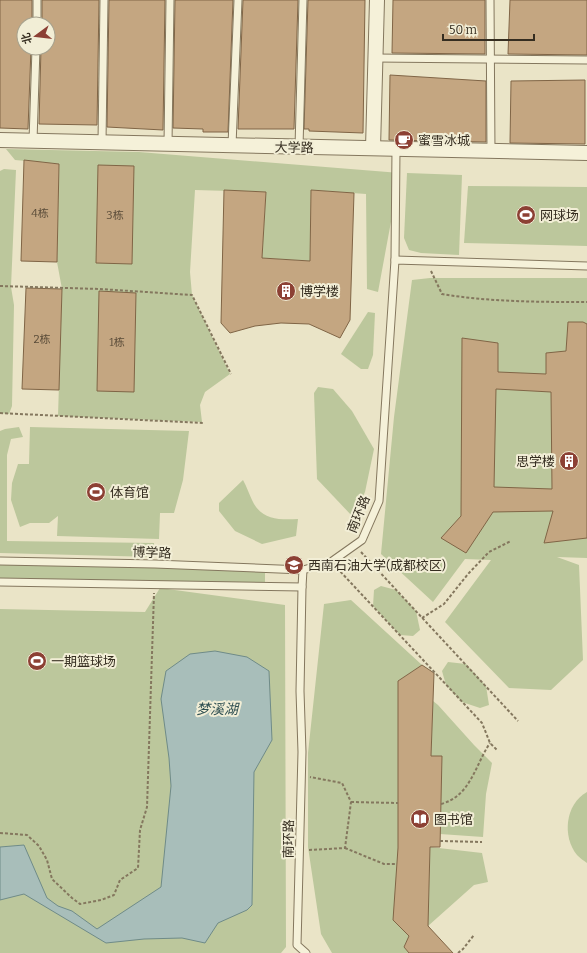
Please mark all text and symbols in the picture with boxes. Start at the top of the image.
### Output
north arrow [16,16,56,56]
scale bar [443,16,534,42]
text: 50 m [449,23,478,37]
text: 北 [19,31,35,45]
cafe icon: 蜜雪冰城 [393,129,415,151]
place label: 蜜雪冰城 [418,133,470,148]
street label: 大学路 [274,140,314,155]
sports icon: 网球场 [515,204,537,226]
house number: 4栋 [31,207,49,220]
place label: 网球场 [540,208,579,223]
house number: 3栋 [106,209,124,222]
building icon: 博学楼 [275,280,297,302]
place label: 博学楼 [300,284,339,299]
house number: 2栋 [34,333,50,346]
house number: 1栋 [109,336,125,349]
building icon: 思学楼 [558,450,580,472]
place label: 思学楼 [516,454,555,469]
sports icon: 体育馆 [85,481,107,503]
place label: 体育馆 [110,485,149,500]
street label: 南环路 [344,493,373,535]
street label: 博学路 [132,544,172,561]
school or university icon: 西南石油大学(成都校区) [283,554,305,576]
place label: 西南石油大学(成都校区) [308,558,446,573]
sports icon: 一期篮球场 [26,650,48,672]
place label: 一期篮球场 [51,654,116,669]
water label: 梦溪湖 [196,701,240,718]
library icon: 图书馆 [409,808,431,830]
place label: 图书馆 [434,812,473,827]
street label: 南环路 [281,819,296,859]

